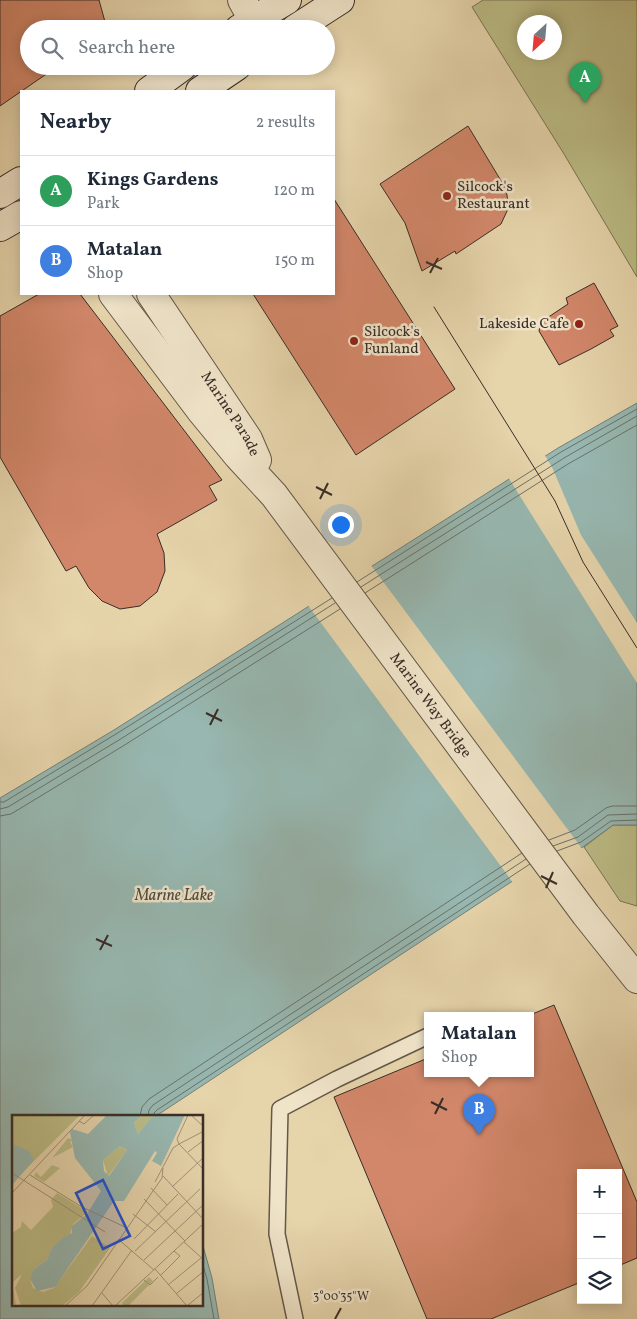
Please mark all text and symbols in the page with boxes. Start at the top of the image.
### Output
north arrow [517,15,562,60]
search box [20,20,335,75]
icon: search [38,34,66,62]
text: Search here [78,35,175,61]
pin: A [569,62,601,103]
text: Nearby [40,108,111,137]
text: 2 results [256,112,315,134]
text: Kings Gardens [87,167,219,193]
place label: Silcock's Restaurant [457,177,530,215]
text: A [50,180,62,202]
text: 120 m [273,180,315,202]
marker: Silcock's Restaurant [441,190,453,202]
text: Park [87,193,120,215]
text: Matalan [87,237,162,263]
text: B [51,250,61,272]
text: 150 m [274,250,315,272]
text: Shop [87,263,123,285]
place label: Lakeside Cafe [479,314,569,335]
marker: Lakeside Cafe [573,318,585,330]
place label: Silcock's Funland [364,322,420,360]
marker: Silcock's Funland [348,335,360,347]
street label: Marine Parade [195,368,265,460]
your location [328,512,354,538]
street label: Marine Way Bridge [384,649,476,762]
water label: Marine Lake [134,885,213,907]
popup [424,1012,534,1077]
text: Matalan [441,1021,517,1047]
text: Shop [441,1047,477,1069]
pin: B [463,1094,495,1135]
inset map [12,1115,204,1306]
map controls [577,1169,622,1304]
button: + [577,1169,622,1214]
button: − [577,1214,622,1259]
button: layers [577,1259,622,1304]
text: 3°00'35"W [313,1289,369,1305]

